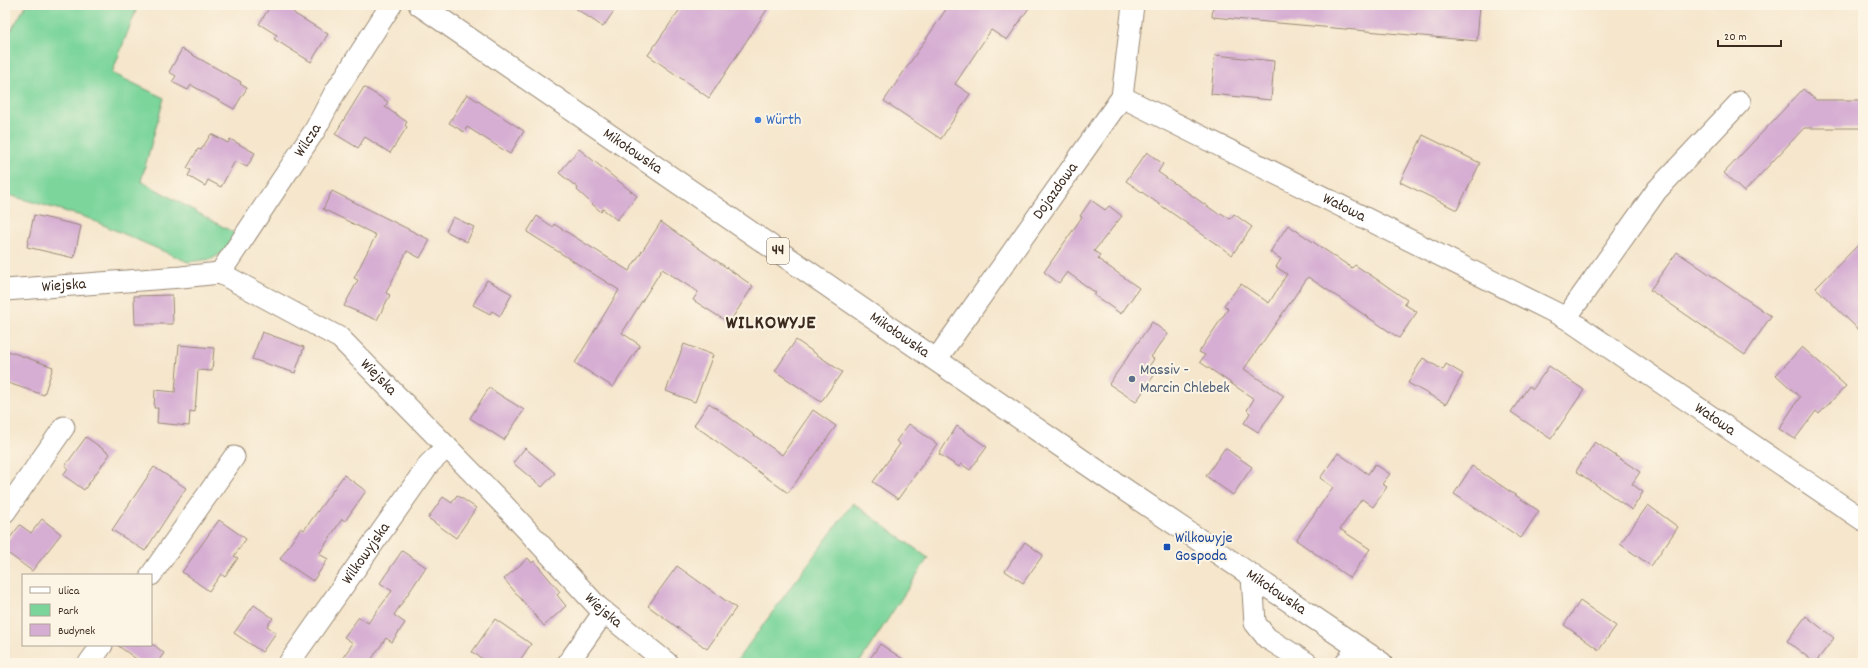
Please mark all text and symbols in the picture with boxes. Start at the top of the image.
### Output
scale bar [1718,22,1781,48]
text: 20 m [1724,29,1747,46]
place label: Würth [766,109,801,132]
marker: Würth [753,115,763,125]
street label: Wilcza [288,120,328,162]
street label: Mikołowska [598,122,668,180]
street label: Dojazdowa [1027,157,1084,224]
street label: Wałowa [1318,187,1370,228]
road number: 44 [767,238,789,264]
street label: Wiejska [41,273,87,299]
street label: Mikołowska [865,306,935,364]
district label: WILKOWYJE [726,310,816,338]
street label: Wiejska [355,353,402,401]
place label: Massiv - Marcin Chlebek [1140,359,1230,400]
marker: Massiv - Marcin Chlebek [1127,374,1137,384]
street label: Wałowa [1690,397,1741,442]
street label: Wilkowyjska [336,517,396,589]
place label: Wilkowyje Gospoda [1175,527,1233,568]
marker: Wilkowyje Gospoda [1162,542,1172,552]
street label: Mikołowska [1241,563,1311,621]
legend [22,574,152,646]
text: Ulica [58,583,80,600]
street label: Wiejska [579,587,627,634]
text: Park [58,603,79,620]
text: Budynek [58,623,95,640]

